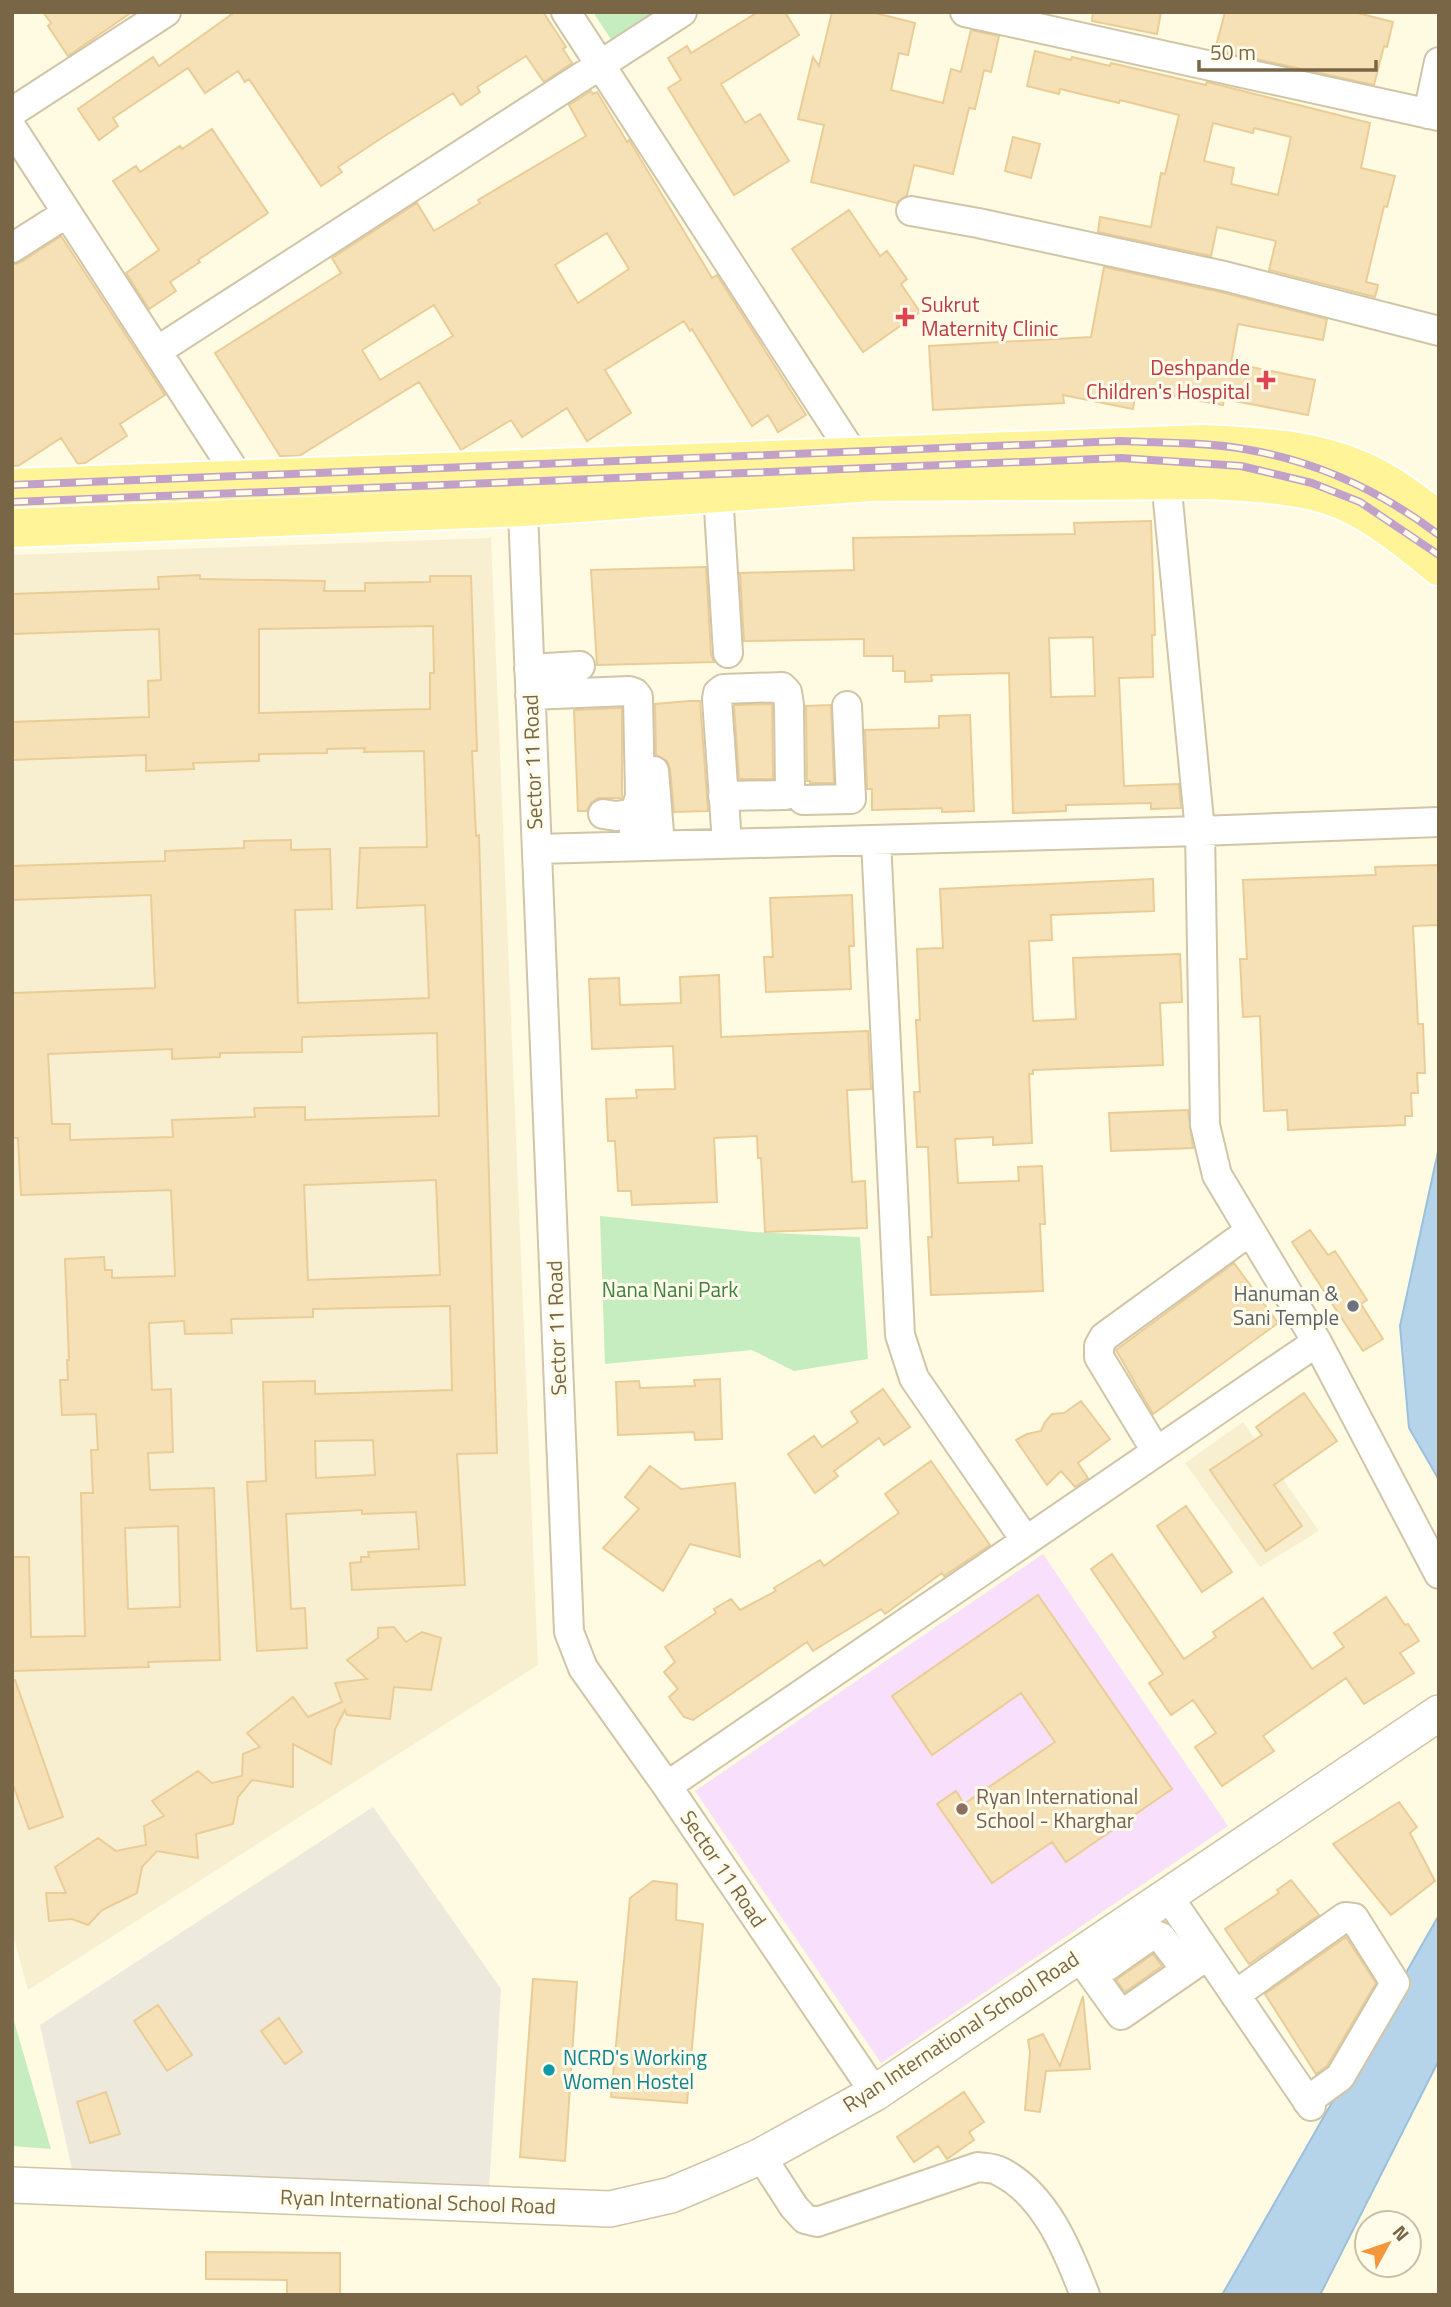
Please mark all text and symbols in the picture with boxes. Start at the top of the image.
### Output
scale bar [1199,28,1376,72]
text: 50 m [1210,36,1256,68]
place label: Sukrut Maternity Clinic [921,288,1058,344]
marker: Sukrut Maternity Clinic [895,307,915,327]
place label: Deshpande Children's Hospital [1086,351,1250,407]
marker: Deshpande Children's Hospital [1256,370,1276,390]
street label: Sector 11 Road [514,694,550,830]
street label: Sector 11 Road [538,1260,574,1396]
park label: Nana Nani Park [602,1273,738,1305]
place label: Hanuman & Sani Temple [1233,1277,1340,1333]
marker: Hanuman & Sani Temple [1345,1298,1361,1314]
place label: Ryan International School - Kharghar [976,1780,1138,1836]
marker: Ryan International School - Kharghar [954,1801,970,1817]
street label: Sector 11 Road [673,1803,775,1933]
street label: Ryan International School Road [836,1943,1085,2120]
place label: NCRD's Working Women Hostel [563,2041,707,2097]
marker: NCRD's Working Women Hostel [541,2062,557,2078]
street label: Ryan International School Road [280,2180,557,2222]
north arrow [1353,2209,1423,2279]
text: N [1386,2218,1417,2247]

